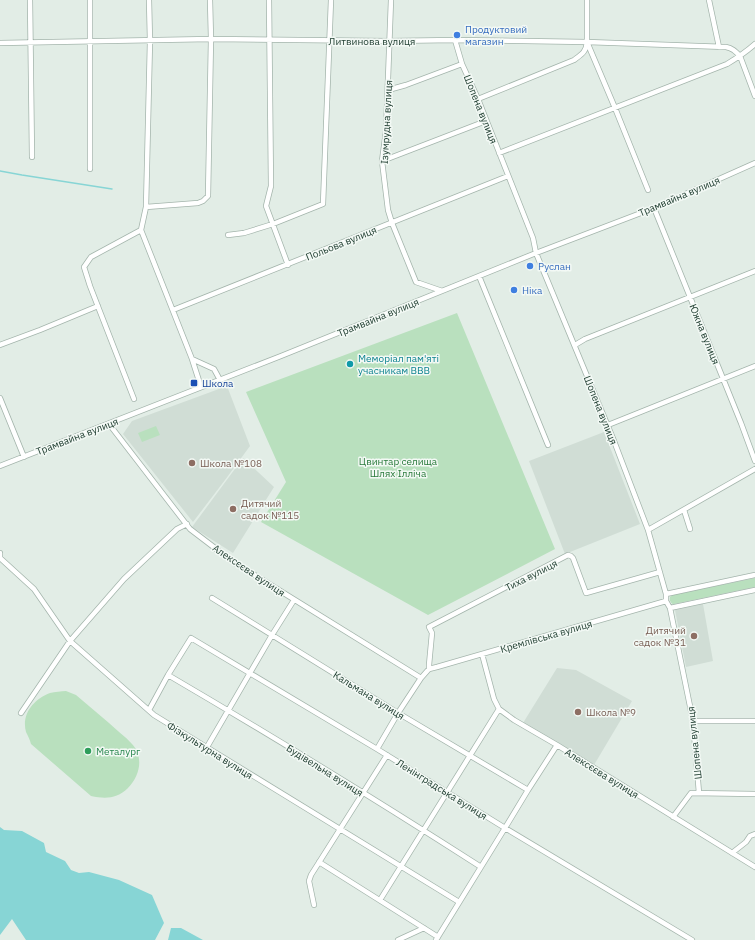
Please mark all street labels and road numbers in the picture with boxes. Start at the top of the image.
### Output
street label: Литвинова вулиця [329,35,415,48]
street label: Шопена вулиця [461,73,500,146]
street label: Ізумрудна вулиця [378,80,395,164]
street label: Трамвайна вулиця [637,173,722,219]
street label: Польова вулиця [304,223,379,264]
street label: Трамвайна вулиця [335,295,421,340]
street label: Южна вулиця [687,302,723,366]
street label: Шопена вулиця [581,374,620,447]
street label: Трамвайна вулиця [34,415,120,458]
street label: Алексєєва вулиця [210,541,287,599]
street label: Тиха вулиця [503,557,560,594]
street label: Кремлівська вулиця [499,617,594,656]
street label: Кальмана вулиця [331,668,407,723]
street label: Шопена вулиця [684,706,705,780]
street label: Фiзкультурна вулиця [164,719,255,782]
street label: Будівельна вулиця [284,742,366,799]
street label: Алексєєва вулиця [562,745,641,801]
street label: Ленінградська вулиця [394,756,490,823]

